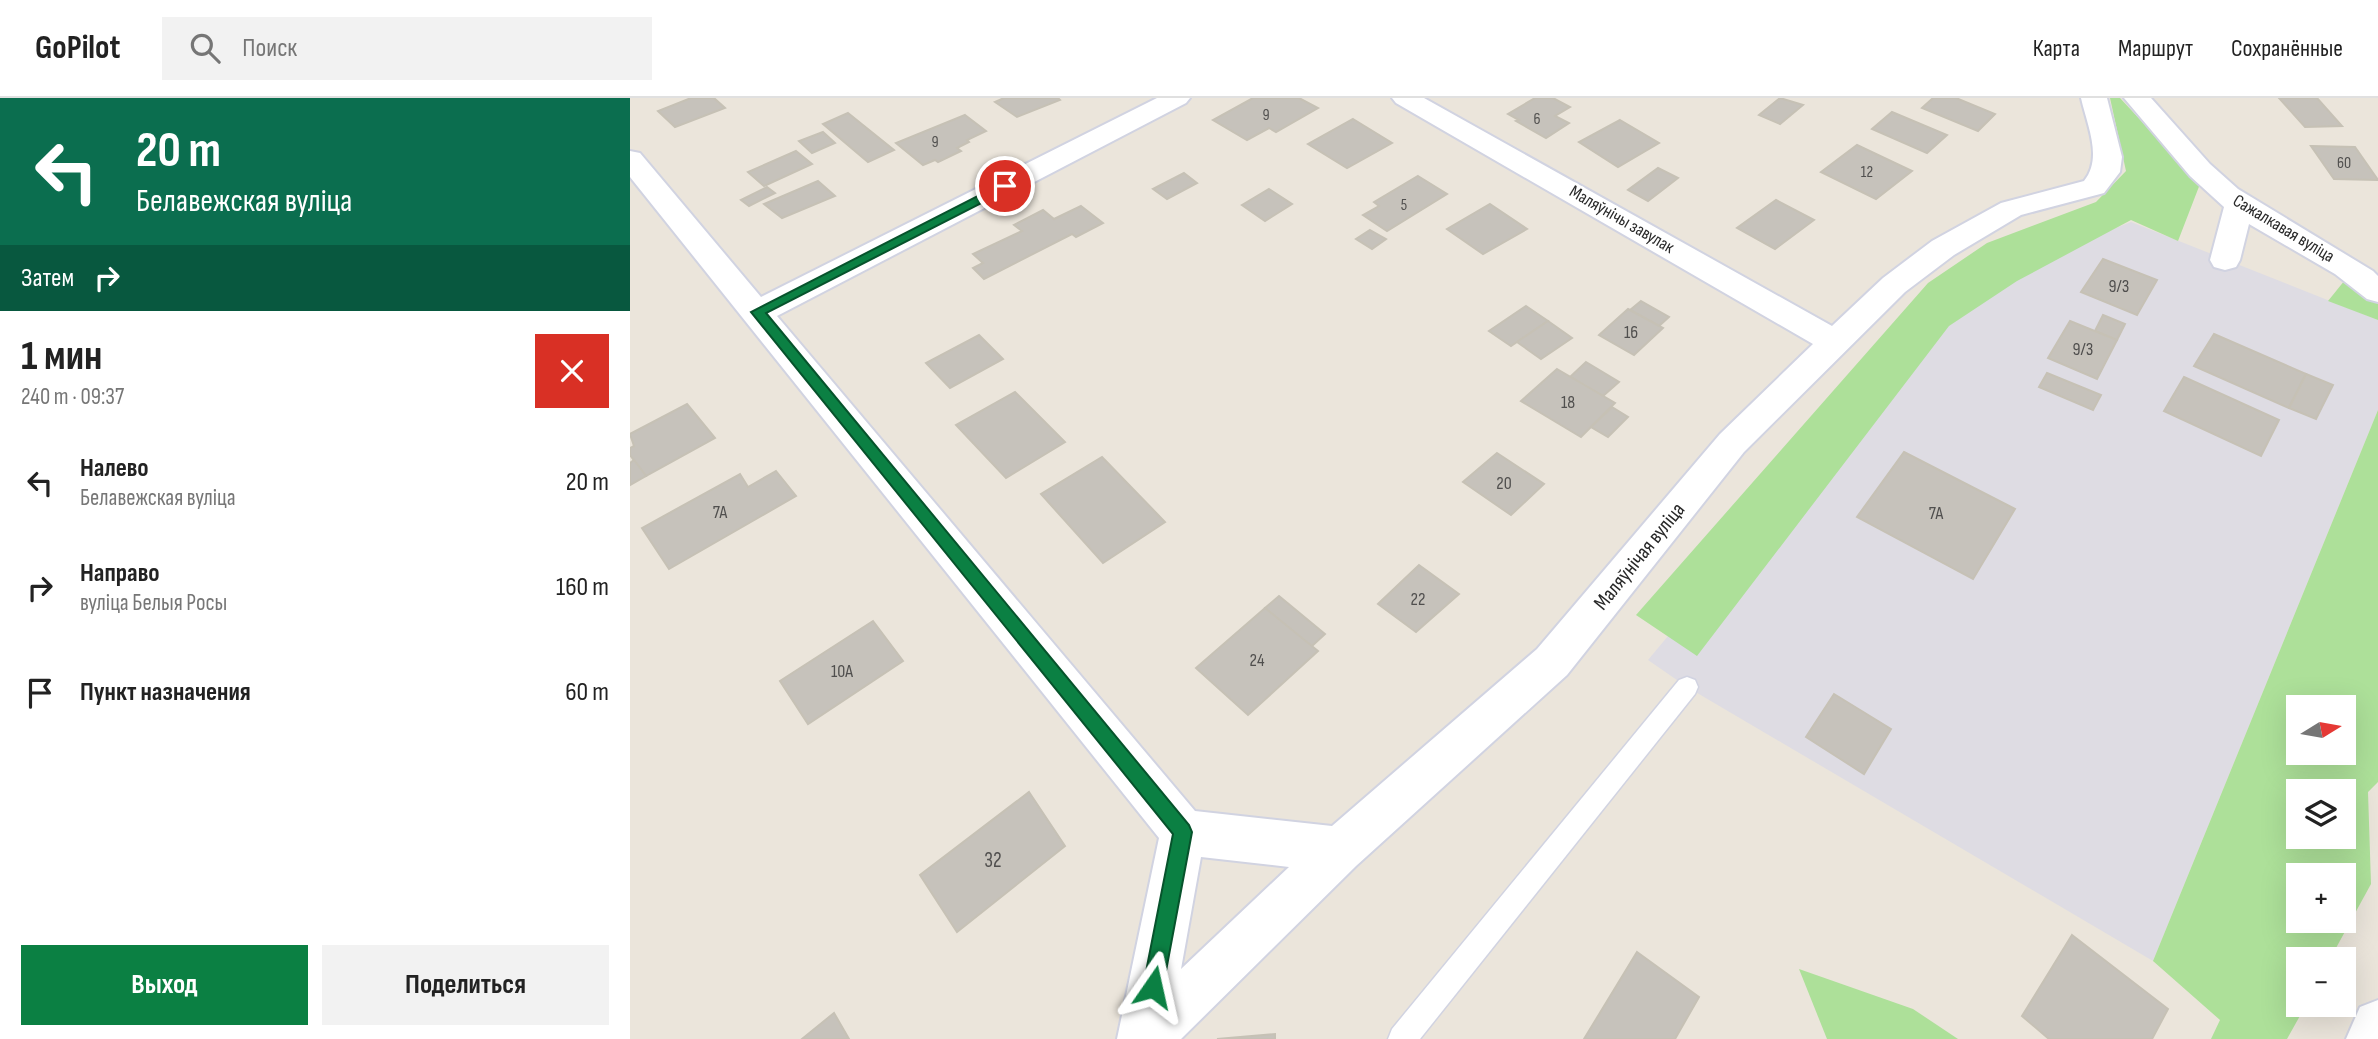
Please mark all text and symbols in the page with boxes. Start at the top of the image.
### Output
search box [162,17,652,80]
text: GoPilot [35,28,120,68]
icon: search [186,29,224,67]
text: Поиск [242,33,297,64]
text: Карта [2033,34,2080,63]
text: Маршрут [2118,34,2193,63]
text: Сохранённые [2231,34,2343,63]
house number: 9 [1262,106,1270,125]
house number: 6 [1533,110,1541,129]
text: 20 m [136,122,221,181]
icon: left [21,126,112,217]
house number: 9 [931,133,939,152]
house number: 60 [2337,154,2351,173]
pin [975,156,1035,216]
house number: 12 [1861,163,1873,182]
icon: arrive [986,167,1024,205]
street label: Маляўнічы завулак [1566,181,1678,258]
text: Белавежская вуліца [136,182,352,221]
street label: Сажалкавая вуліца [2229,190,2338,267]
house number: 5 [1401,196,1407,215]
icon: right [88,259,126,297]
text: Затем [21,263,74,294]
house number: 9/3 [2109,276,2129,297]
house number: 16 [1624,322,1638,343]
text: 1 мин [21,331,102,382]
button: close [535,334,609,408]
house number: 9/3 [2073,339,2093,360]
text: 240 m · 09:37 [21,383,124,411]
house number: 18 [1561,392,1575,413]
text: Налево [80,453,149,484]
icon: left [21,464,59,502]
text: 20 m [566,467,609,498]
house number: 20 [1496,473,1512,494]
text: Белавежская вуліца [80,484,236,512]
street label: Маляўнічая вуліца [1589,498,1690,615]
house number: 7А [713,502,728,523]
house number: 7А [1929,503,1944,524]
text: Направо [80,558,159,589]
icon: right [21,569,59,607]
text: 160 m [556,572,609,603]
text: вуліца Белыя Росы [80,589,227,617]
house number: 22 [1411,589,1425,610]
house number: 24 [1250,650,1265,671]
house number: 10А [831,661,853,682]
icon: arrive [21,674,59,712]
text: Пункт назначения [80,677,251,708]
text: 60 m [565,677,609,708]
north arrow [2286,695,2356,765]
map controls [2286,695,2356,1017]
button: layers [2286,779,2356,849]
house number: 32 [984,848,1002,873]
button: + [2286,863,2356,933]
button: Выход [21,945,308,1025]
button: Поделиться [322,945,609,1025]
button: − [2286,947,2356,1017]
position arrow [1116,950,1190,1024]

